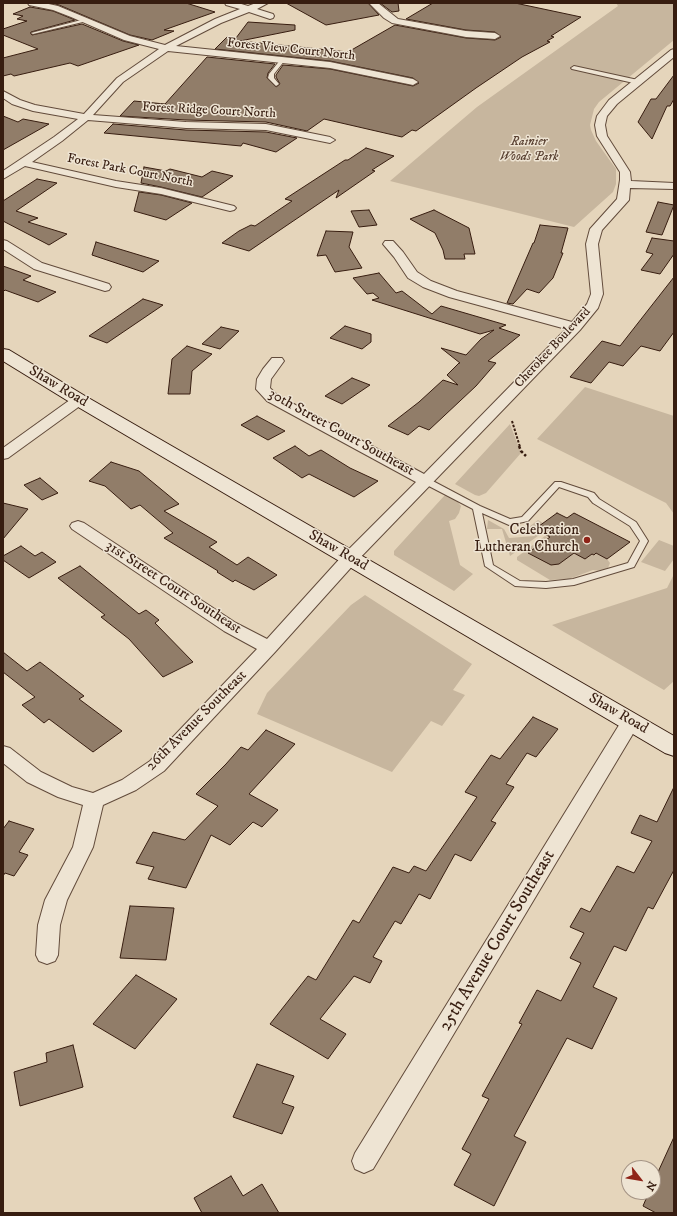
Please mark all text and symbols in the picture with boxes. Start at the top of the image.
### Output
street label: Forest View Court North [226,36,356,64]
street label: Forest Ridge Court North [142,100,276,122]
park label: Rainier Woods Park [499,134,559,165]
street label: Forest Park Court North [66,151,194,191]
street label: Cherokee Boulevard [512,305,594,391]
street label: Shaw Road [25,362,91,412]
street label: 30th Street Court Southeast [265,385,417,481]
place label: Celebration Lutheran Church [474,522,579,557]
street label: Shaw Road [305,527,371,575]
marker: Celebration Lutheran Church [582,535,592,545]
street label: 31st Street Court Southeast [102,537,244,639]
street label: 26th Avenue Southeast [143,667,251,775]
street label: Shaw Road [585,690,651,738]
street label: 25th Avenue Court Southeast [435,847,561,1035]
north arrow [621,1160,661,1200]
text: N [642,1178,659,1193]

